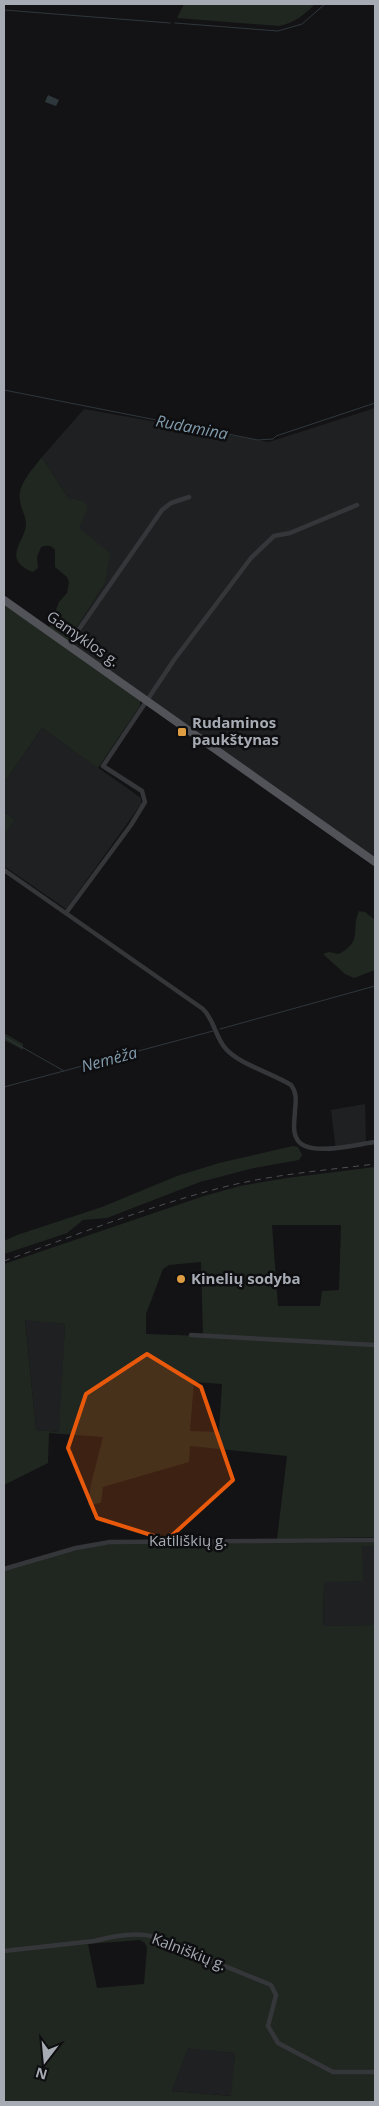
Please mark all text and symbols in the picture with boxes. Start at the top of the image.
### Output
water label: Rudamina [154,409,230,445]
street label: Gamyklos g. [43,606,124,671]
place label: Rudaminos paukštynas [192,712,279,749]
marker: Rudaminos paukštynas [176,726,188,738]
water label: Nemėža [78,1041,140,1077]
place label: Kinelių sodyba [191,1268,301,1288]
marker: Kinelių sodyba [175,1273,187,1285]
street label: Katiliškių g. [149,1530,227,1550]
street label: Kalniškių g. [149,1928,229,1974]
north arrow [20,2036,70,2086]
text: N [33,2063,49,2085]

